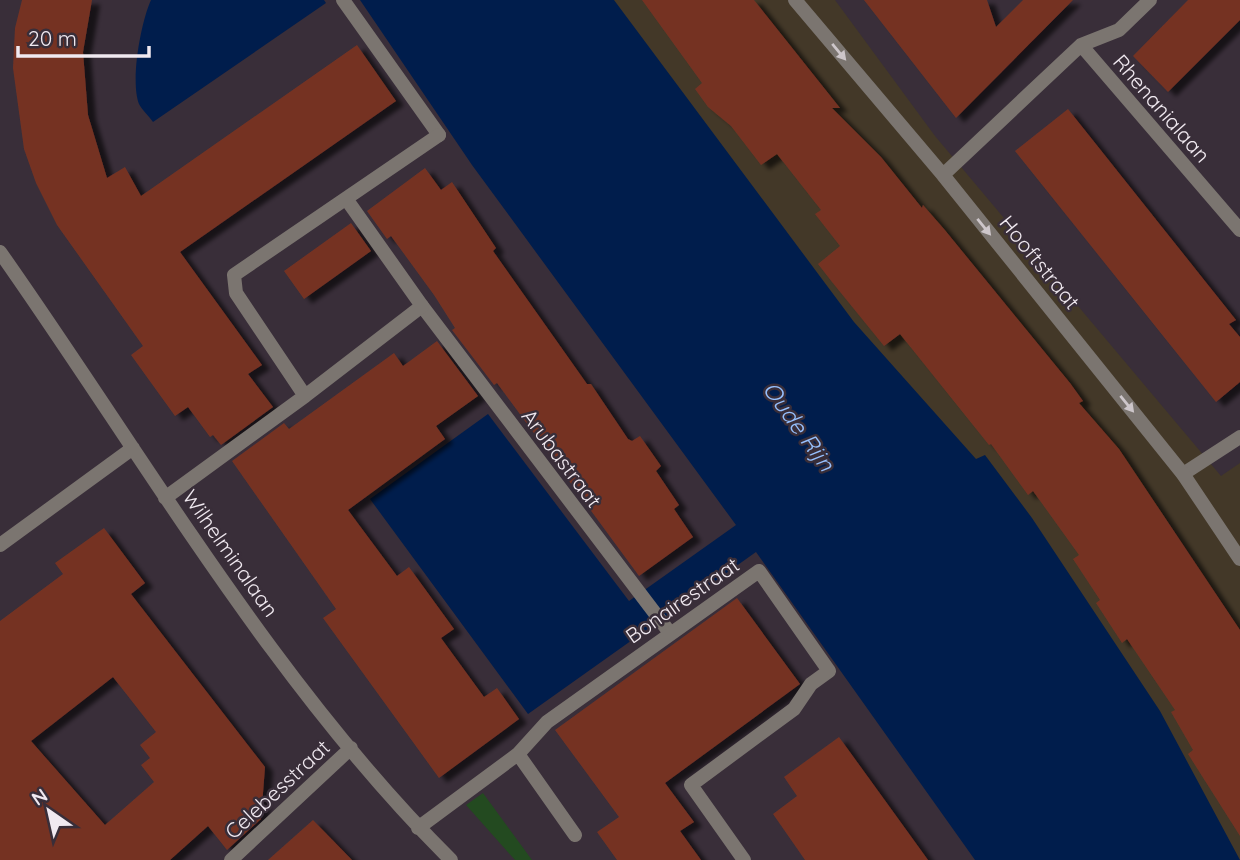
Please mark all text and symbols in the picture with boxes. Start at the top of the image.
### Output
scale bar [18,14,149,58]
text: 20 m [28,25,77,51]
one-way arrow [831,43,847,61]
street label: Rhenanialaan [1108,49,1216,167]
street label: Hooftstraat [994,210,1086,314]
one-way arrow [977,217,992,235]
water label: Oude Rijn [757,376,842,477]
one-way arrow [1119,396,1134,413]
street label: Arubastraat [517,404,607,512]
street label: Wilhelminalaan [178,484,284,622]
street label: Bonairestraat [620,551,744,649]
street label: Celebesstraat [219,734,335,844]
north arrow [14,776,84,846]
text: N [27,783,52,811]

